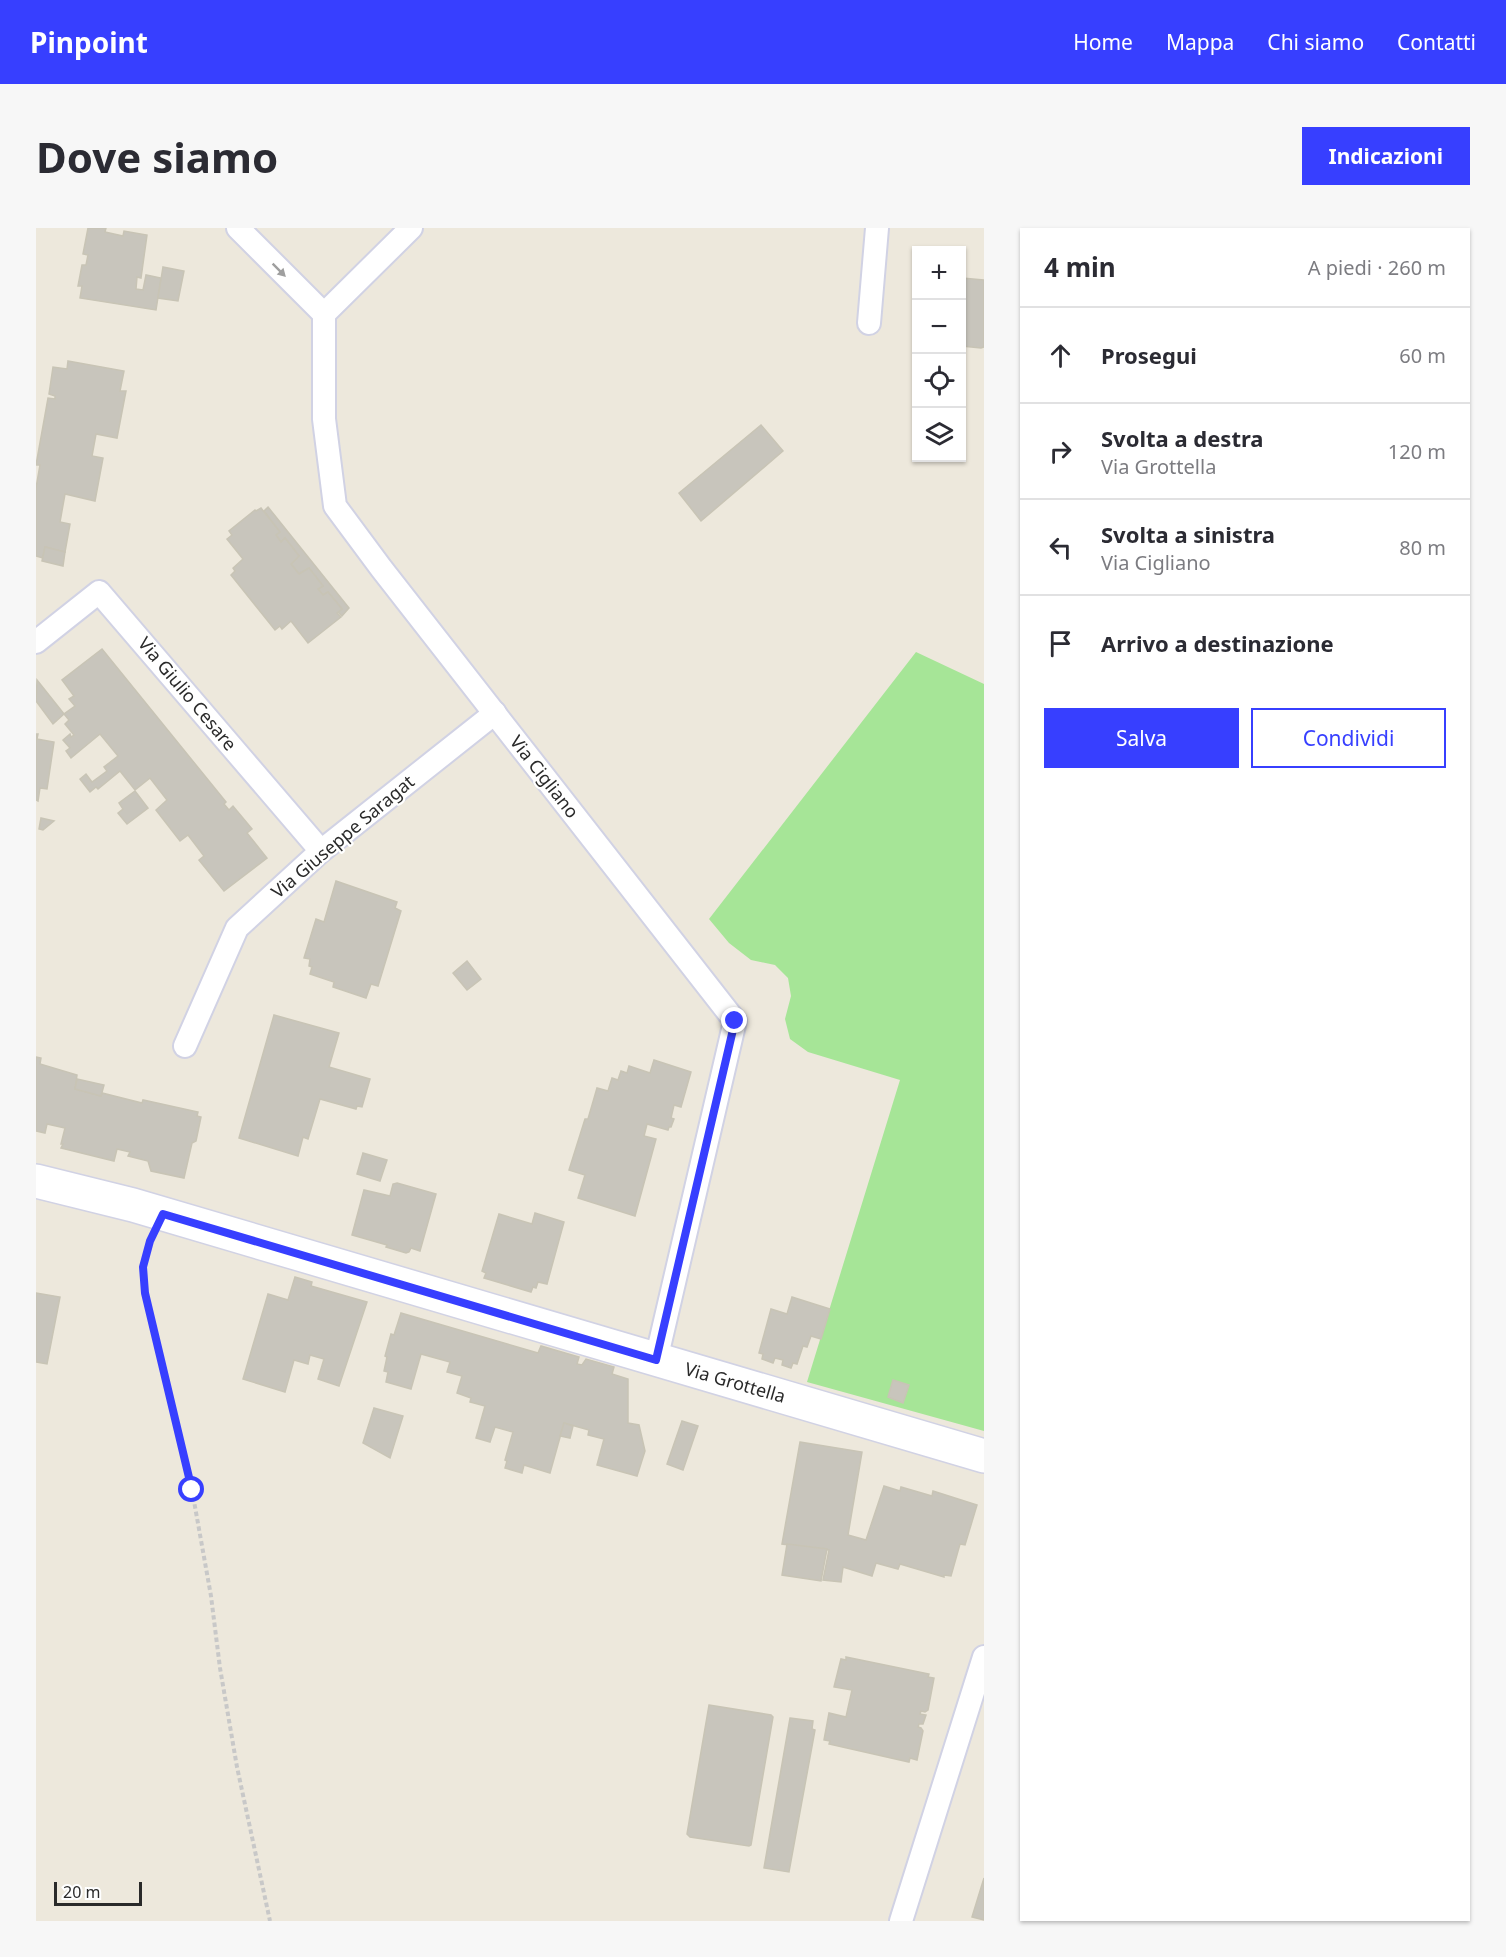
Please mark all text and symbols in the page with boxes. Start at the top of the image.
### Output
text: Pinpoint [30,23,148,61]
text: Home [1073,28,1133,56]
text: Mappa [1166,28,1234,56]
text: Chi siamo [1267,28,1364,56]
text: Contatti [1397,28,1476,56]
button: Indicazioni [1302,127,1470,185]
text: Dove siamo [36,128,278,185]
map controls [912,246,966,462]
button: + [912,246,966,300]
text: 4 min [1044,249,1116,285]
text: A piedi · 260 m [1308,254,1446,281]
one-way arrow [272,262,286,276]
button: − [912,300,966,354]
icon: ahead [1044,339,1077,372]
text: Prosegui [1101,340,1197,370]
text: 60 m [1399,342,1446,369]
button: locate [912,354,966,408]
button: layers [912,408,966,462]
text: Svolta a destra [1101,423,1264,453]
icon: right [1044,435,1077,468]
text: 120 m [1388,438,1446,465]
text: Via Grottella [1101,453,1216,480]
text: Svolta a sinistra [1101,519,1275,549]
icon: left [1044,531,1077,564]
text: 80 m [1399,534,1446,561]
text: Via Cigliano [1101,549,1211,576]
icon: arrive [1044,627,1077,660]
text: Arrivo a destinazione [1101,628,1334,658]
street label: Via Giulio Cesare [133,631,242,755]
button: Salva [1044,708,1239,768]
button: Condividi [1251,708,1446,768]
street label: Via Cigliano [505,730,585,823]
street label: Via Giuseppe Saragat [266,769,419,903]
route end [721,1007,747,1033]
street label: Via Grottella [682,1356,788,1408]
route start [178,1476,204,1502]
scale bar [54,1879,142,1906]
text: 20 m [63,1881,100,1903]

